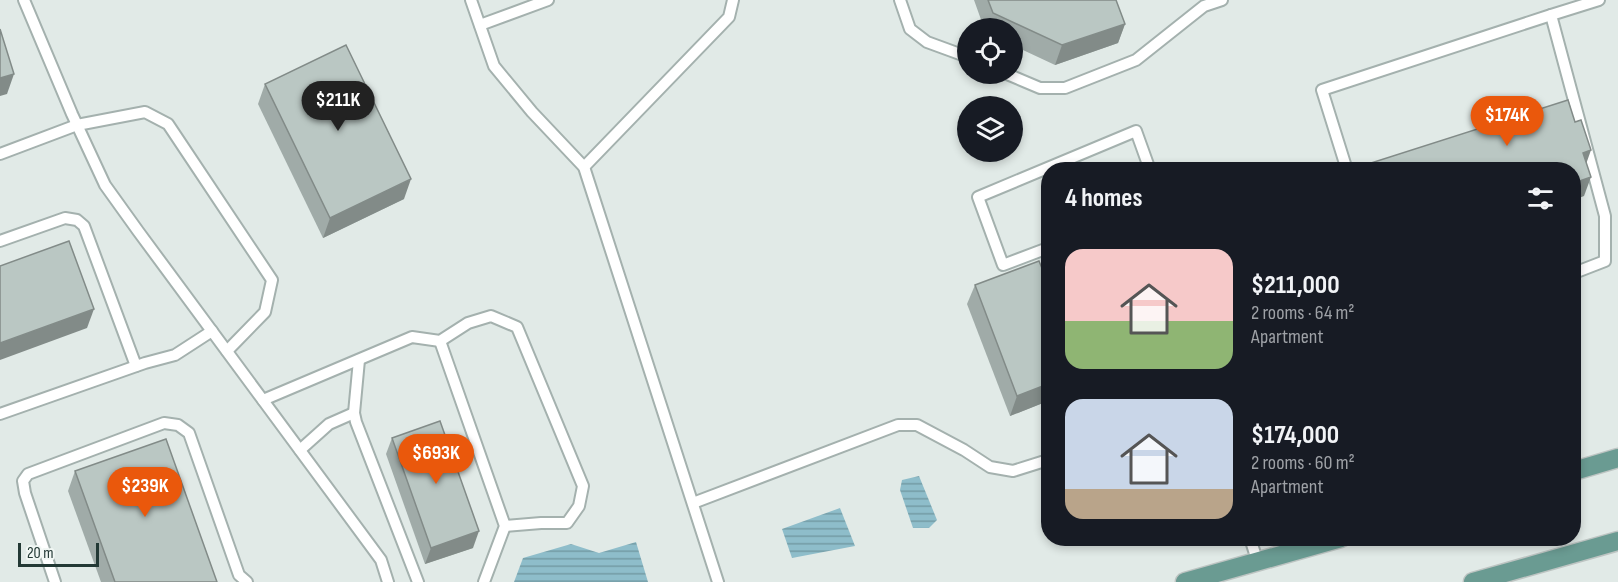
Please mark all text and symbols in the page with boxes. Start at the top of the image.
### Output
map controls [957,18,1023,162]
button: locate [957,18,1023,84]
pin: $211K [296,81,380,132]
text: $211K [316,88,360,112]
button: layers [957,96,1023,162]
pin: $174K [1465,96,1549,147]
text: $174K [1485,103,1529,127]
icon: filters [1524,182,1557,215]
text: 4 homes [1065,183,1142,214]
text: $211,000 [1251,270,1340,301]
icon: home [1113,273,1185,345]
text: 2 rooms · 64 m² [1251,301,1355,325]
text: Apartment [1251,325,1324,349]
text: $174,000 [1251,420,1339,451]
icon: home [1113,423,1185,495]
pin: $693K [394,434,478,485]
text: $693K [412,441,460,465]
text: 2 rooms · 60 m² [1251,451,1355,475]
pin: $239K [103,467,187,518]
text: $239K [121,474,169,498]
text: Apartment [1251,475,1324,499]
scale bar [18,540,99,568]
text: 20 m [27,544,54,563]

